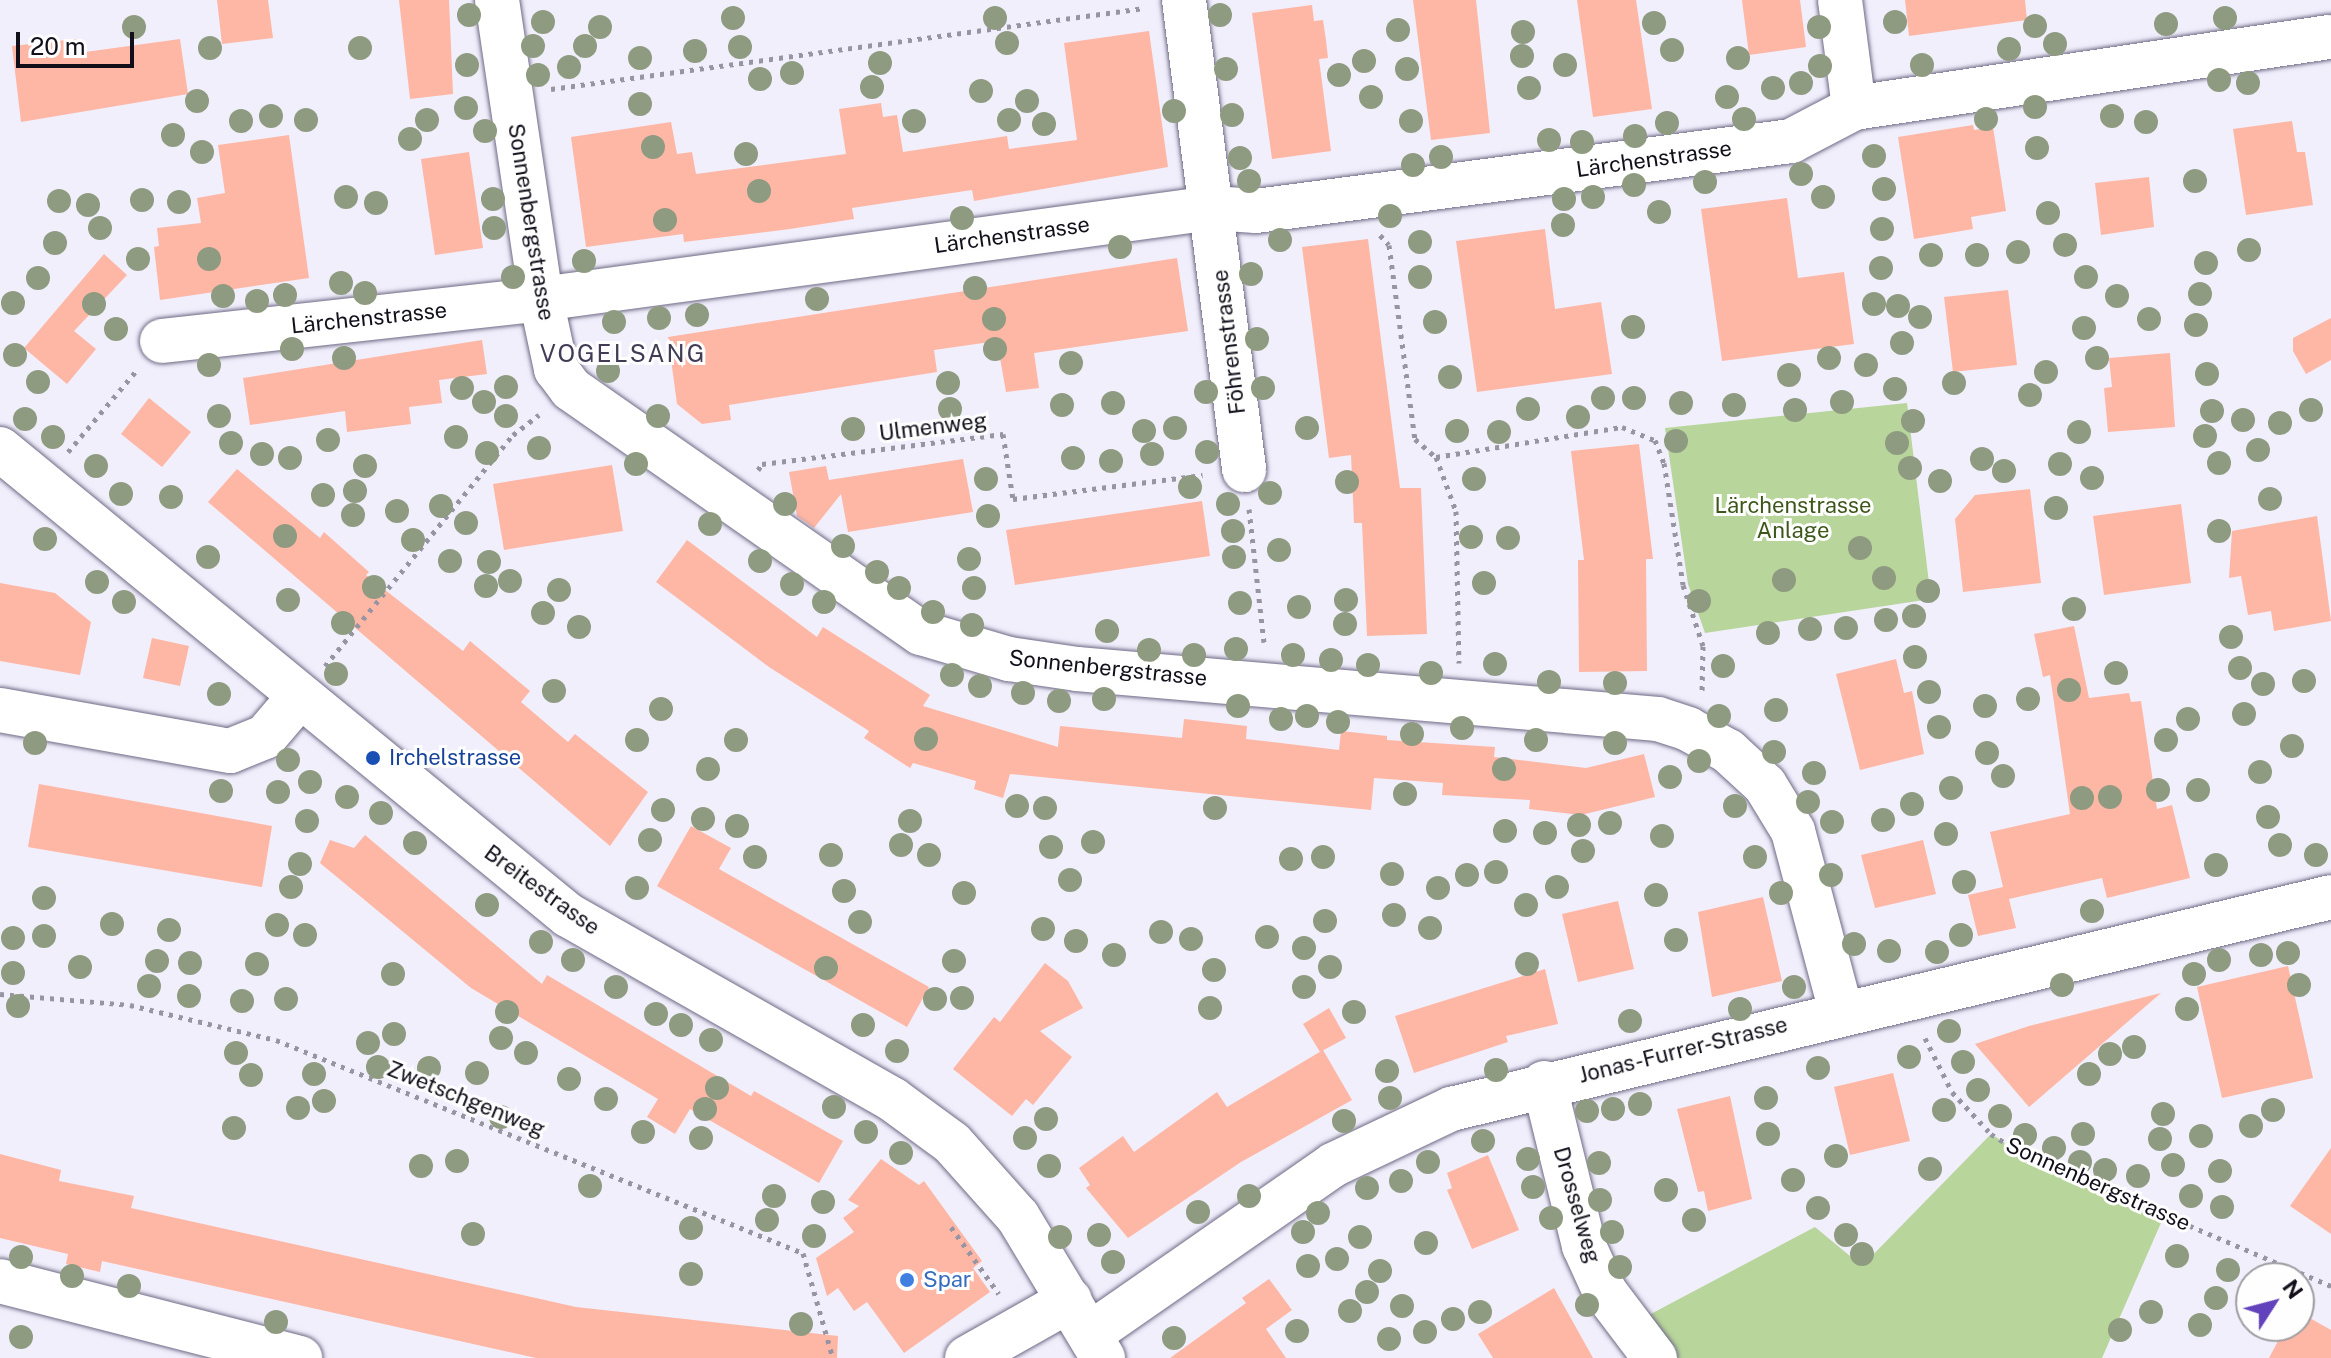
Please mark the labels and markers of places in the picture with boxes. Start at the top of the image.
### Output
place label: Irchelstrasse [389,745,521,771]
marker: Irchelstrasse [364,749,382,767]
place label: Spar [923,1267,971,1293]
marker: Spar [898,1271,916,1289]

